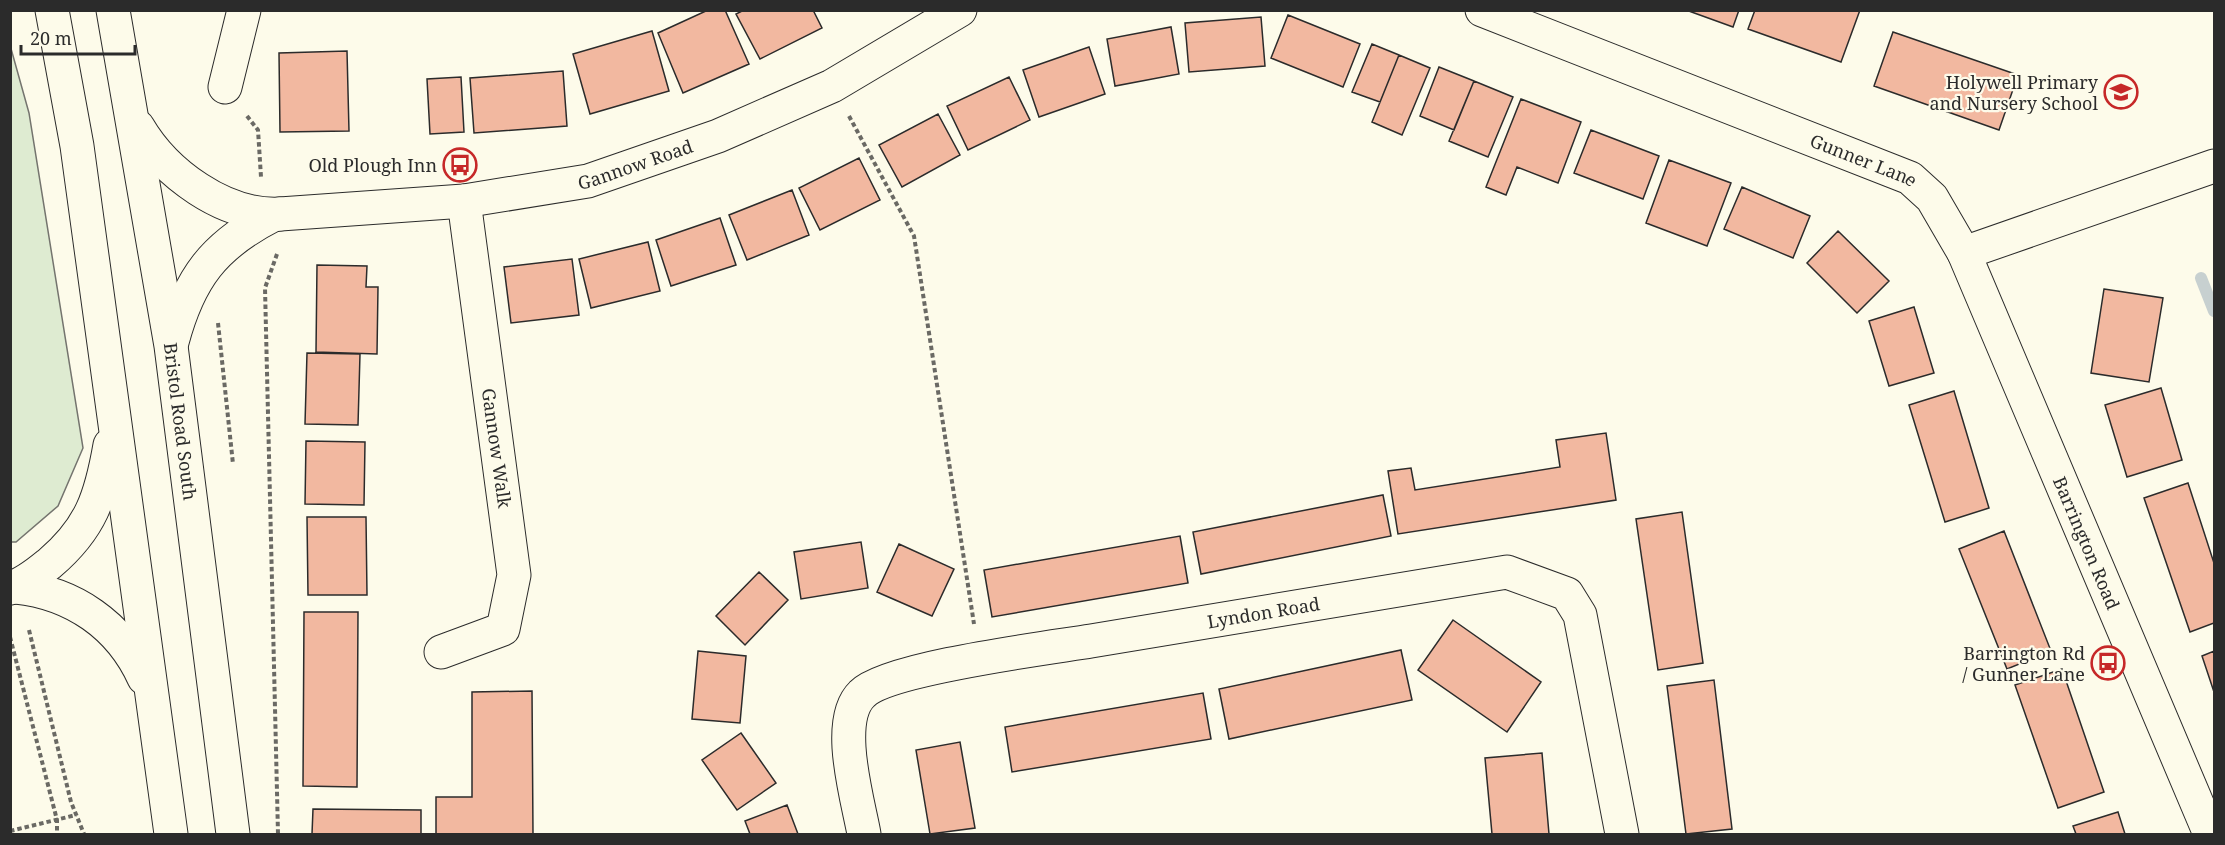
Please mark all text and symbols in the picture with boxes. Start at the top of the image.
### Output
scale bar [21,18,135,56]
text: 20 m [30,26,72,50]
place label: Holywell Primary and Nursery School [1929,70,2099,115]
school or university icon: Holywell Primary and Nursery School [2103,74,2139,110]
street label: Gunner Lane [1807,128,1923,191]
street label: Gannow Road [576,134,696,194]
bus stop icon: Old Plough Inn [442,147,478,183]
place label: Old Plough Inn [308,153,437,177]
street label: Bristol Road South [159,341,202,502]
street label: Gannow Walk [477,387,517,510]
street label: Barrington Road [2048,473,2126,613]
street label: Lyndon Road [1205,591,1322,633]
place label: Barrington Rd / Gunner Lane [1962,641,2085,686]
bus stop icon: Barrington Rd / Gunner Lane [2090,645,2126,681]

